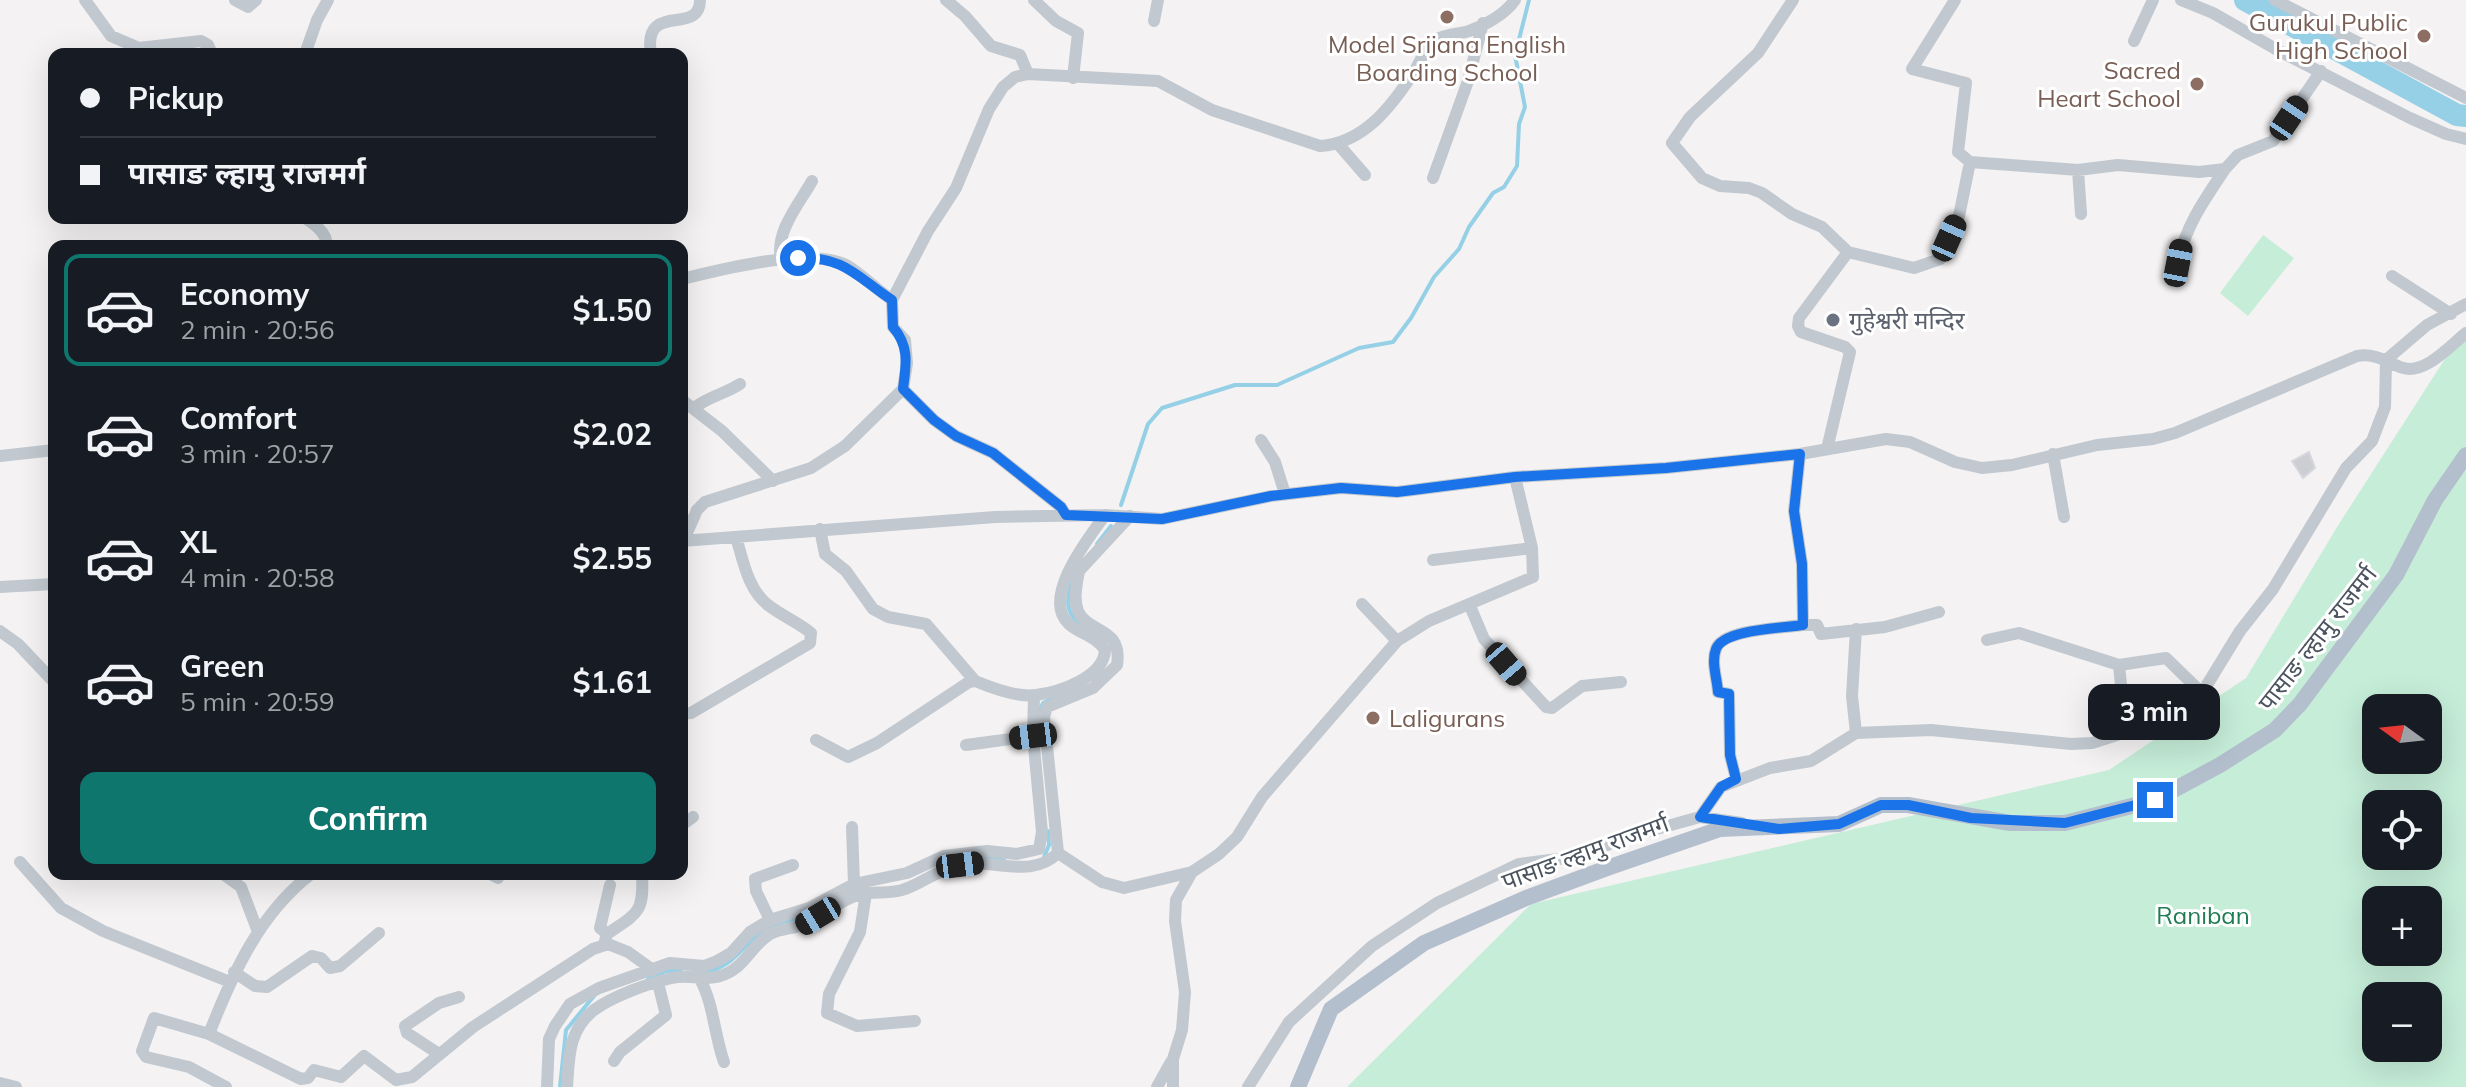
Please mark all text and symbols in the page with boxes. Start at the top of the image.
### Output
place label: Gurukul Public High School [2249,7,2408,65]
marker: Model Srijana English Boarding School [1438,8,1456,26]
marker: Gurukul Public High School [2415,27,2433,45]
place label: Model Srijana English Boarding School [1328,29,1566,87]
place label: Sacred Heart School [2037,55,2181,113]
marker: Sacred Heart School [2188,75,2206,93]
text: Pickup [128,79,224,117]
car [2266,91,2312,145]
text: पासाङ ल्हामु राजमर्ग [128,154,366,192]
car [1928,211,1970,265]
car [2162,237,2194,289]
route start [780,240,816,276]
icon: car [84,274,156,346]
text: Economy [180,275,309,313]
text: $1.50 [573,291,652,329]
place label: गुहेश्वरी मन्दिर [1849,305,1966,336]
marker: गुहेश्वरी मन्दिर [1824,311,1842,329]
text: 2 min · 20:56 [180,313,335,346]
icon: car [84,398,156,470]
text: Comfort [180,399,297,437]
text: $2.02 [573,415,652,453]
text: 3 min · 20:57 [180,437,335,470]
icon: car [84,522,156,594]
text: XL [180,523,217,561]
text: $2.55 [573,539,652,577]
street label: पासाङ ल्हामु राजमर्ग [2251,559,2384,717]
text: 4 min · 20:58 [180,561,335,594]
car [1481,638,1531,690]
icon: car [84,646,156,718]
text: Green [180,647,265,685]
text: $1.61 [573,663,652,701]
callout: 3 min [2089,684,2221,740]
text: 5 min · 20:59 [180,685,335,718]
north arrow [2362,694,2442,774]
map controls [2362,694,2442,1062]
text: 3 min [2120,695,2188,728]
place label: Laligurans [1389,703,1505,733]
marker: Laligurans [1364,709,1382,727]
car [1008,721,1058,751]
button: Confirm [80,772,656,864]
route end [2137,782,2173,818]
button: locate [2362,790,2442,870]
street label: पासाङ ल्हामु राजमर्ग [1497,808,1674,897]
car [935,850,985,880]
button: + [2362,886,2442,966]
car [791,893,845,939]
park label: Raniban [2156,900,2250,930]
button: − [2362,982,2442,1062]

